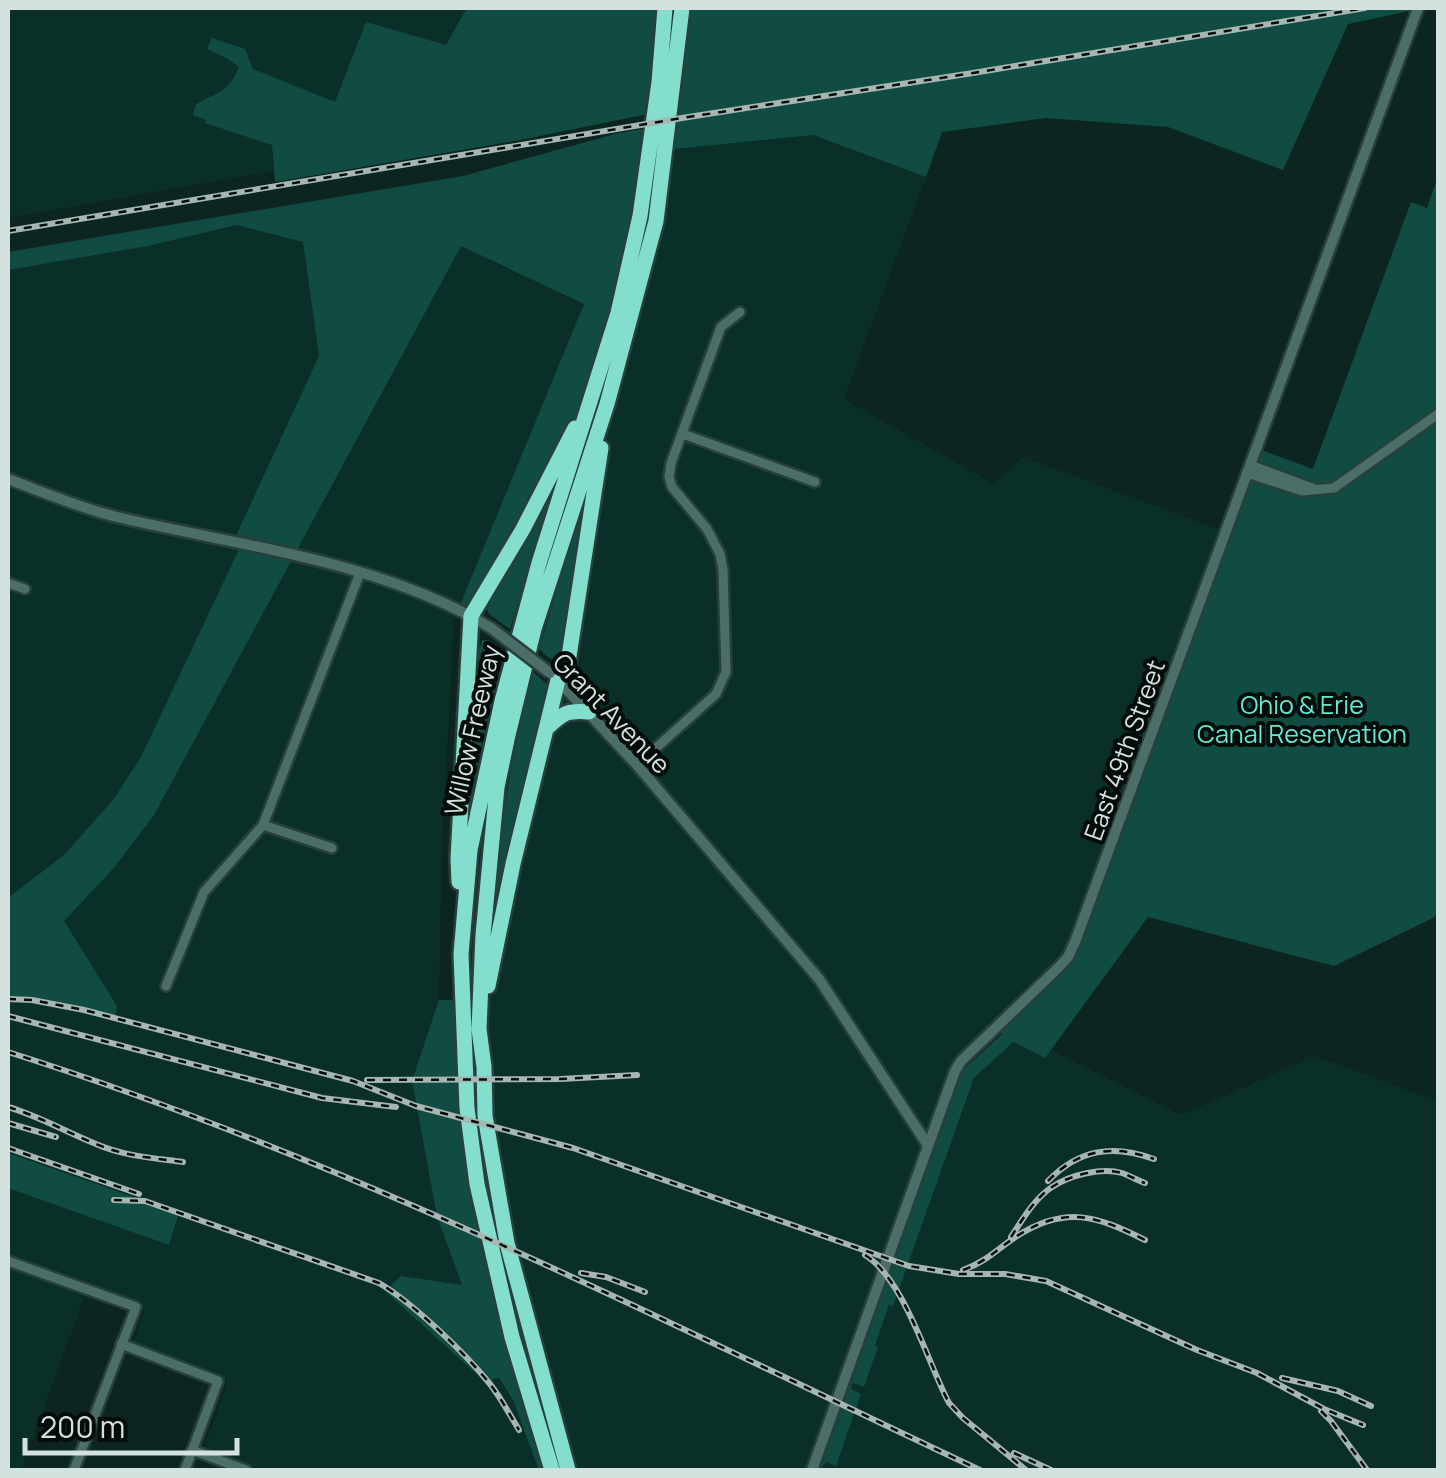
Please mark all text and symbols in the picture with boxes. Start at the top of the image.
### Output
street label: Willow Freeway [435,641,509,819]
street label: Grant Avenue [545,645,679,781]
street label: East 49th Street [1075,655,1173,845]
park label: Ohio & Erie Canal Reservation [1197,687,1407,751]
scale bar [25,1393,238,1455]
text: 200 m [40,1406,125,1447]

